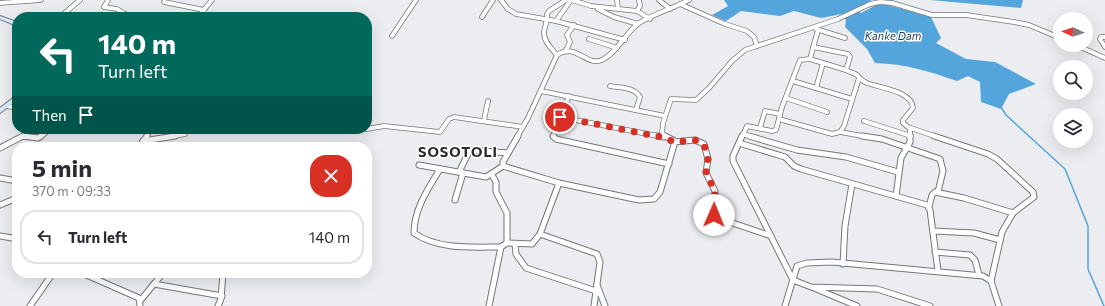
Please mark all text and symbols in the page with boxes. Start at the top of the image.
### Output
north arrow [1053,12,1093,52]
map controls [1053,12,1093,148]
text: 140 m [98,26,176,60]
icon: left [32,28,84,80]
water label: Kanke Dam [865,29,922,42]
text: Turn left [98,60,167,82]
button: search [1053,60,1093,100]
pin [543,100,577,134]
icon: arrive [75,104,97,126]
text: Then [32,106,67,124]
icon: arrive [549,106,571,128]
button: layers [1053,108,1093,148]
district label: SOSOTOLI [418,143,498,160]
text: 5 min [32,153,92,182]
button: close [310,155,352,197]
text: 370 m · 09:33 [32,183,111,199]
position arrow [693,194,735,236]
icon: left [34,226,56,248]
text: Turn left [68,228,127,246]
text: 140 m [309,228,350,246]

